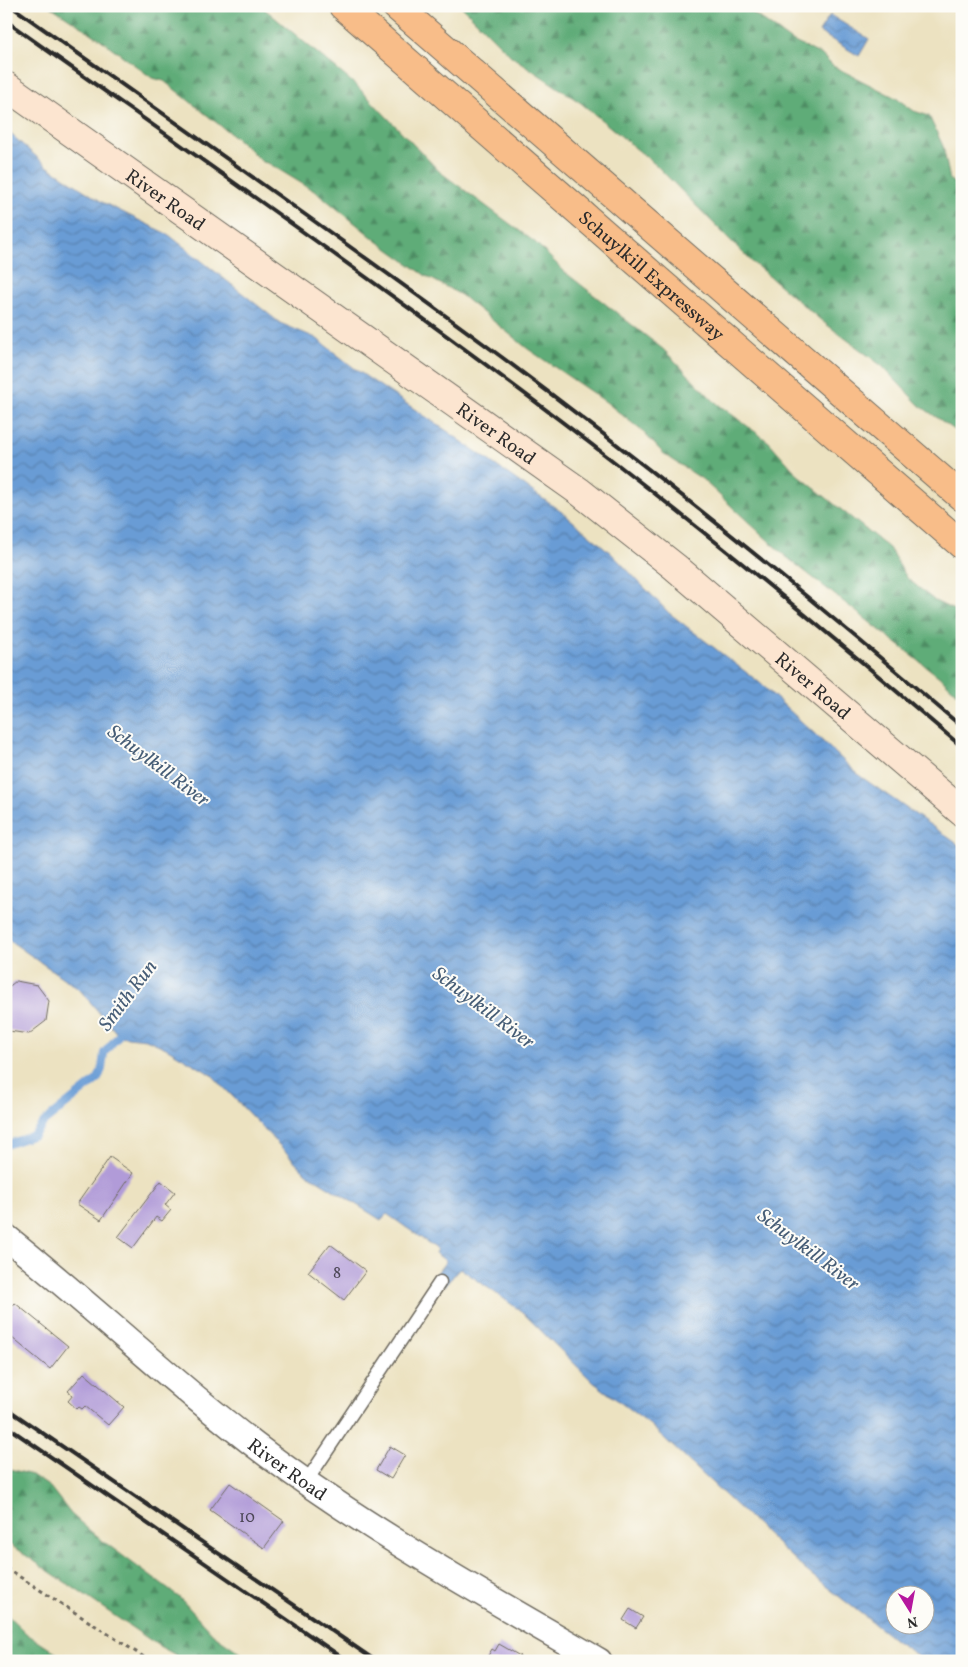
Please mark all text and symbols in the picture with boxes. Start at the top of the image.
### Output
street label: River Road [120,164,210,238]
street label: Schuylkill Expressway [572,206,730,348]
street label: River Road [450,397,541,472]
street label: River Road [769,647,856,726]
water label: Schuylkill River [101,719,215,815]
water label: Smith Run [93,955,165,1038]
water label: Schuylkill River [426,961,540,1057]
water label: Schuylkill River [751,1203,865,1299]
house number: 8 [333,1263,341,1285]
street label: River Road [241,1433,332,1508]
house number: 10 [239,1507,255,1529]
north arrow [886,1584,936,1634]
text: N [905,1611,919,1632]

